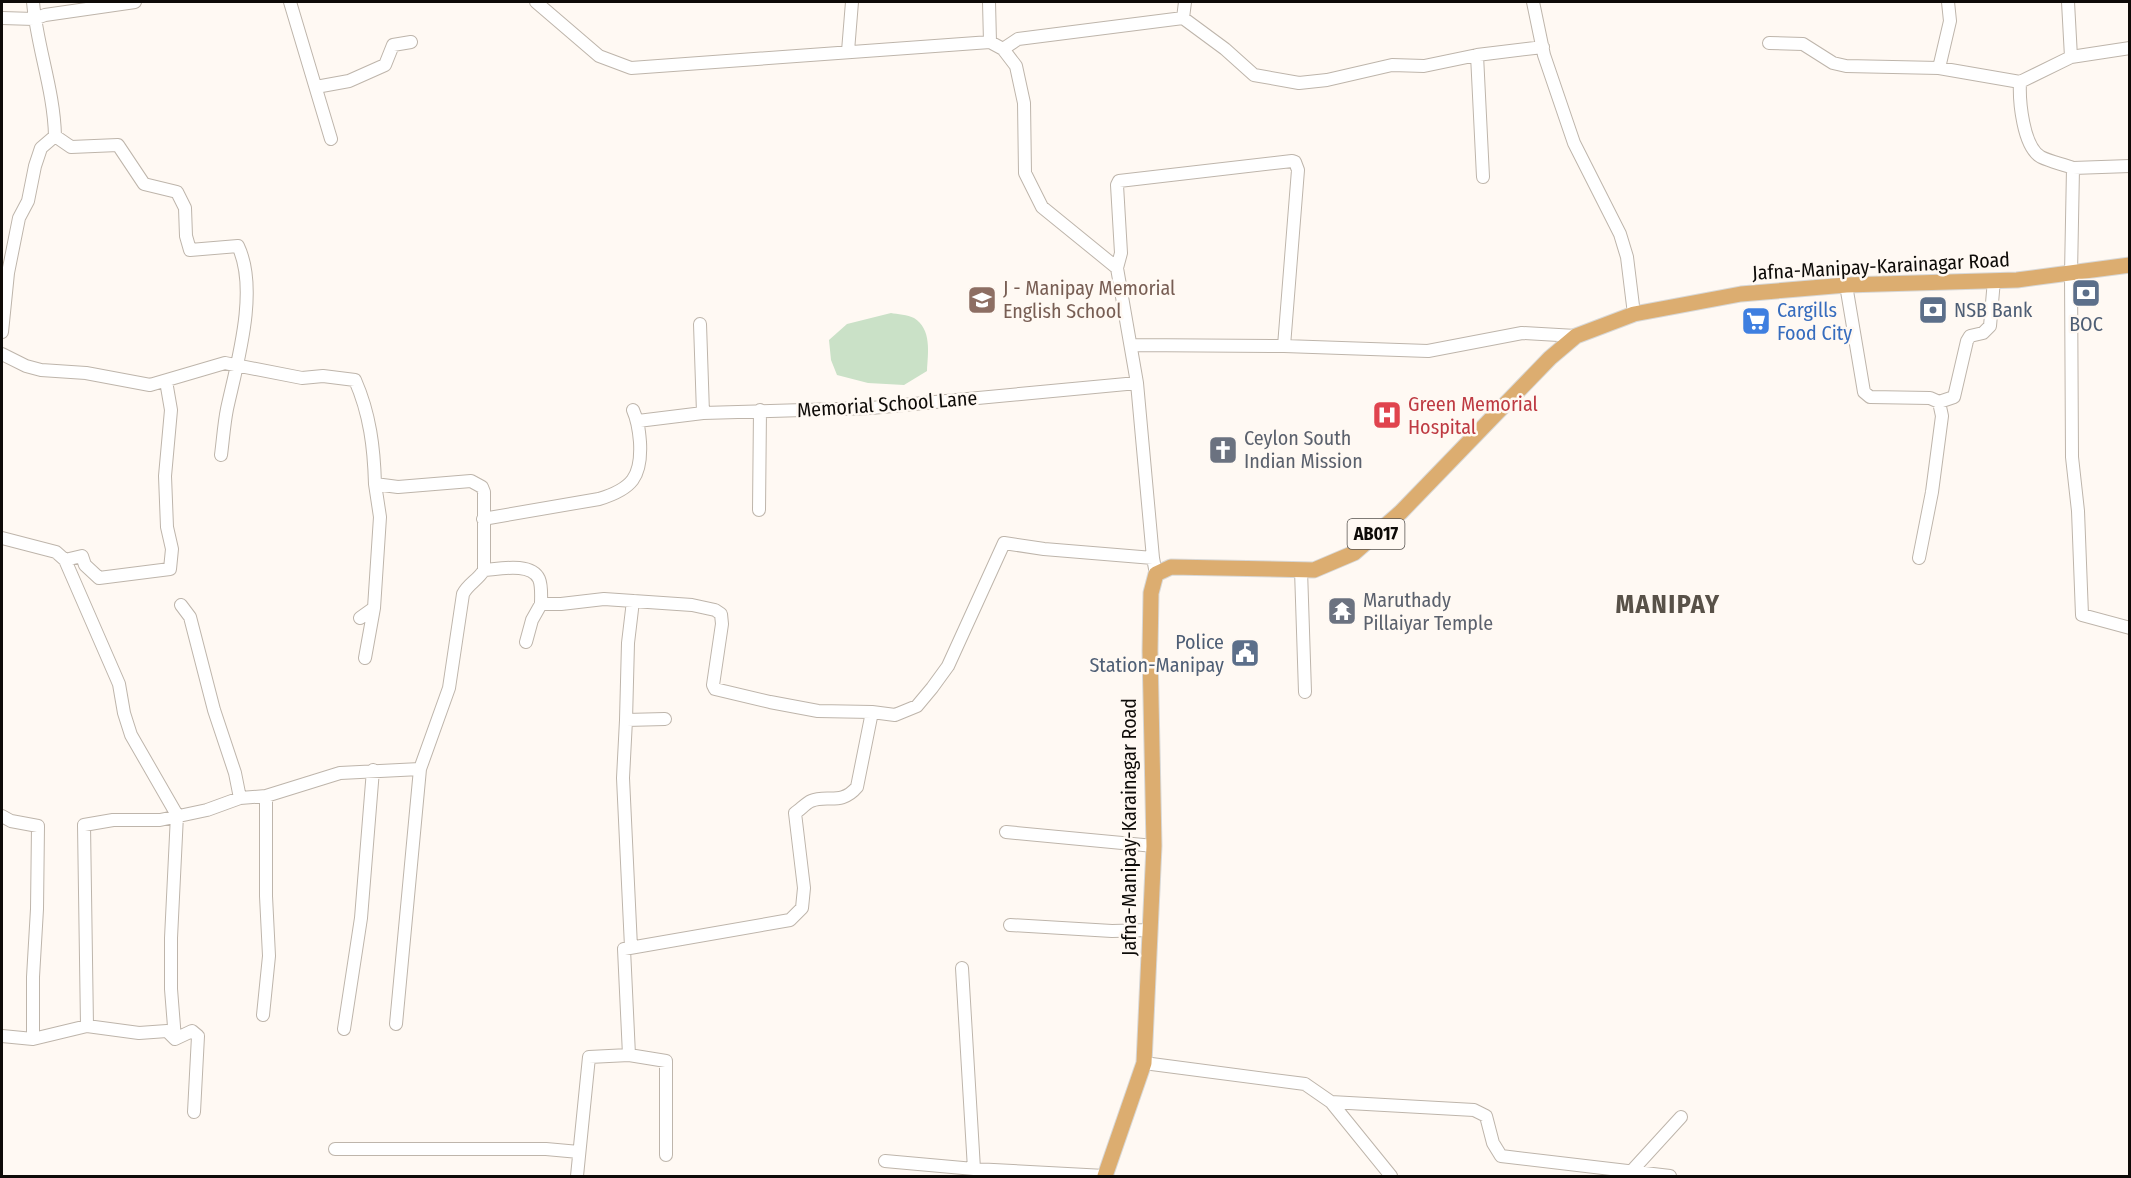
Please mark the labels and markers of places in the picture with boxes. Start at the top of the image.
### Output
place label: J - Manipay Memorial English School [1003,276,1175,323]
bank icon: BOC [2070,277,2102,309]
school or university icon: J - Manipay Memorial English School [966,284,998,316]
bank icon: NSB Bank [1917,294,1949,326]
place label: Cargills Food City [1777,298,1852,345]
place label: NSB Bank [1954,298,2033,322]
supermarket icon: Cargills Food City [1740,305,1772,337]
place label: BOC [2069,312,2103,336]
place label: Green Memorial Hospital [1408,392,1538,439]
hospital icon: Green Memorial Hospital [1371,399,1403,431]
place label: Ceylon South Indian Mission [1244,426,1363,473]
church icon: Ceylon South Indian Mission [1207,434,1239,466]
place label: Maruthady Pillaiyar Temple [1363,588,1493,635]
temple icon: Maruthady Pillaiyar Temple [1326,595,1358,627]
place label: Police Station-Manipay [1089,630,1224,677]
public building icon: Police Station-Manipay [1229,637,1261,669]

